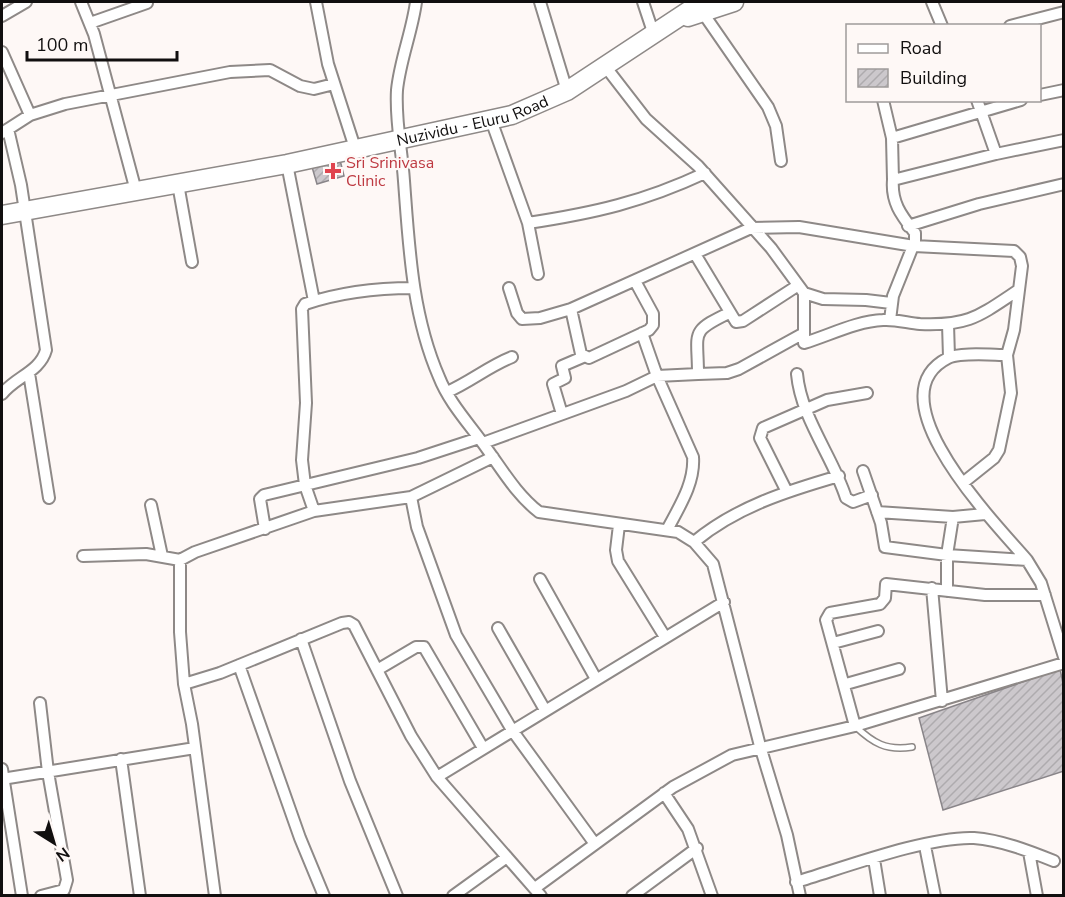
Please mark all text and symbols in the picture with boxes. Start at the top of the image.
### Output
scale bar [27,24,177,62]
legend [846,24,1041,102]
text: 100 m [36,33,88,57]
text: Road [900,36,942,60]
text: Building [900,66,967,90]
street label: Nuzividu - Eluru Road [395,90,552,152]
place label: Sri Srinivasa Clinic [346,152,434,192]
marker: Sri Srinivasa Clinic [324,162,342,180]
north arrow [24,813,84,873]
text: N [51,842,74,867]

